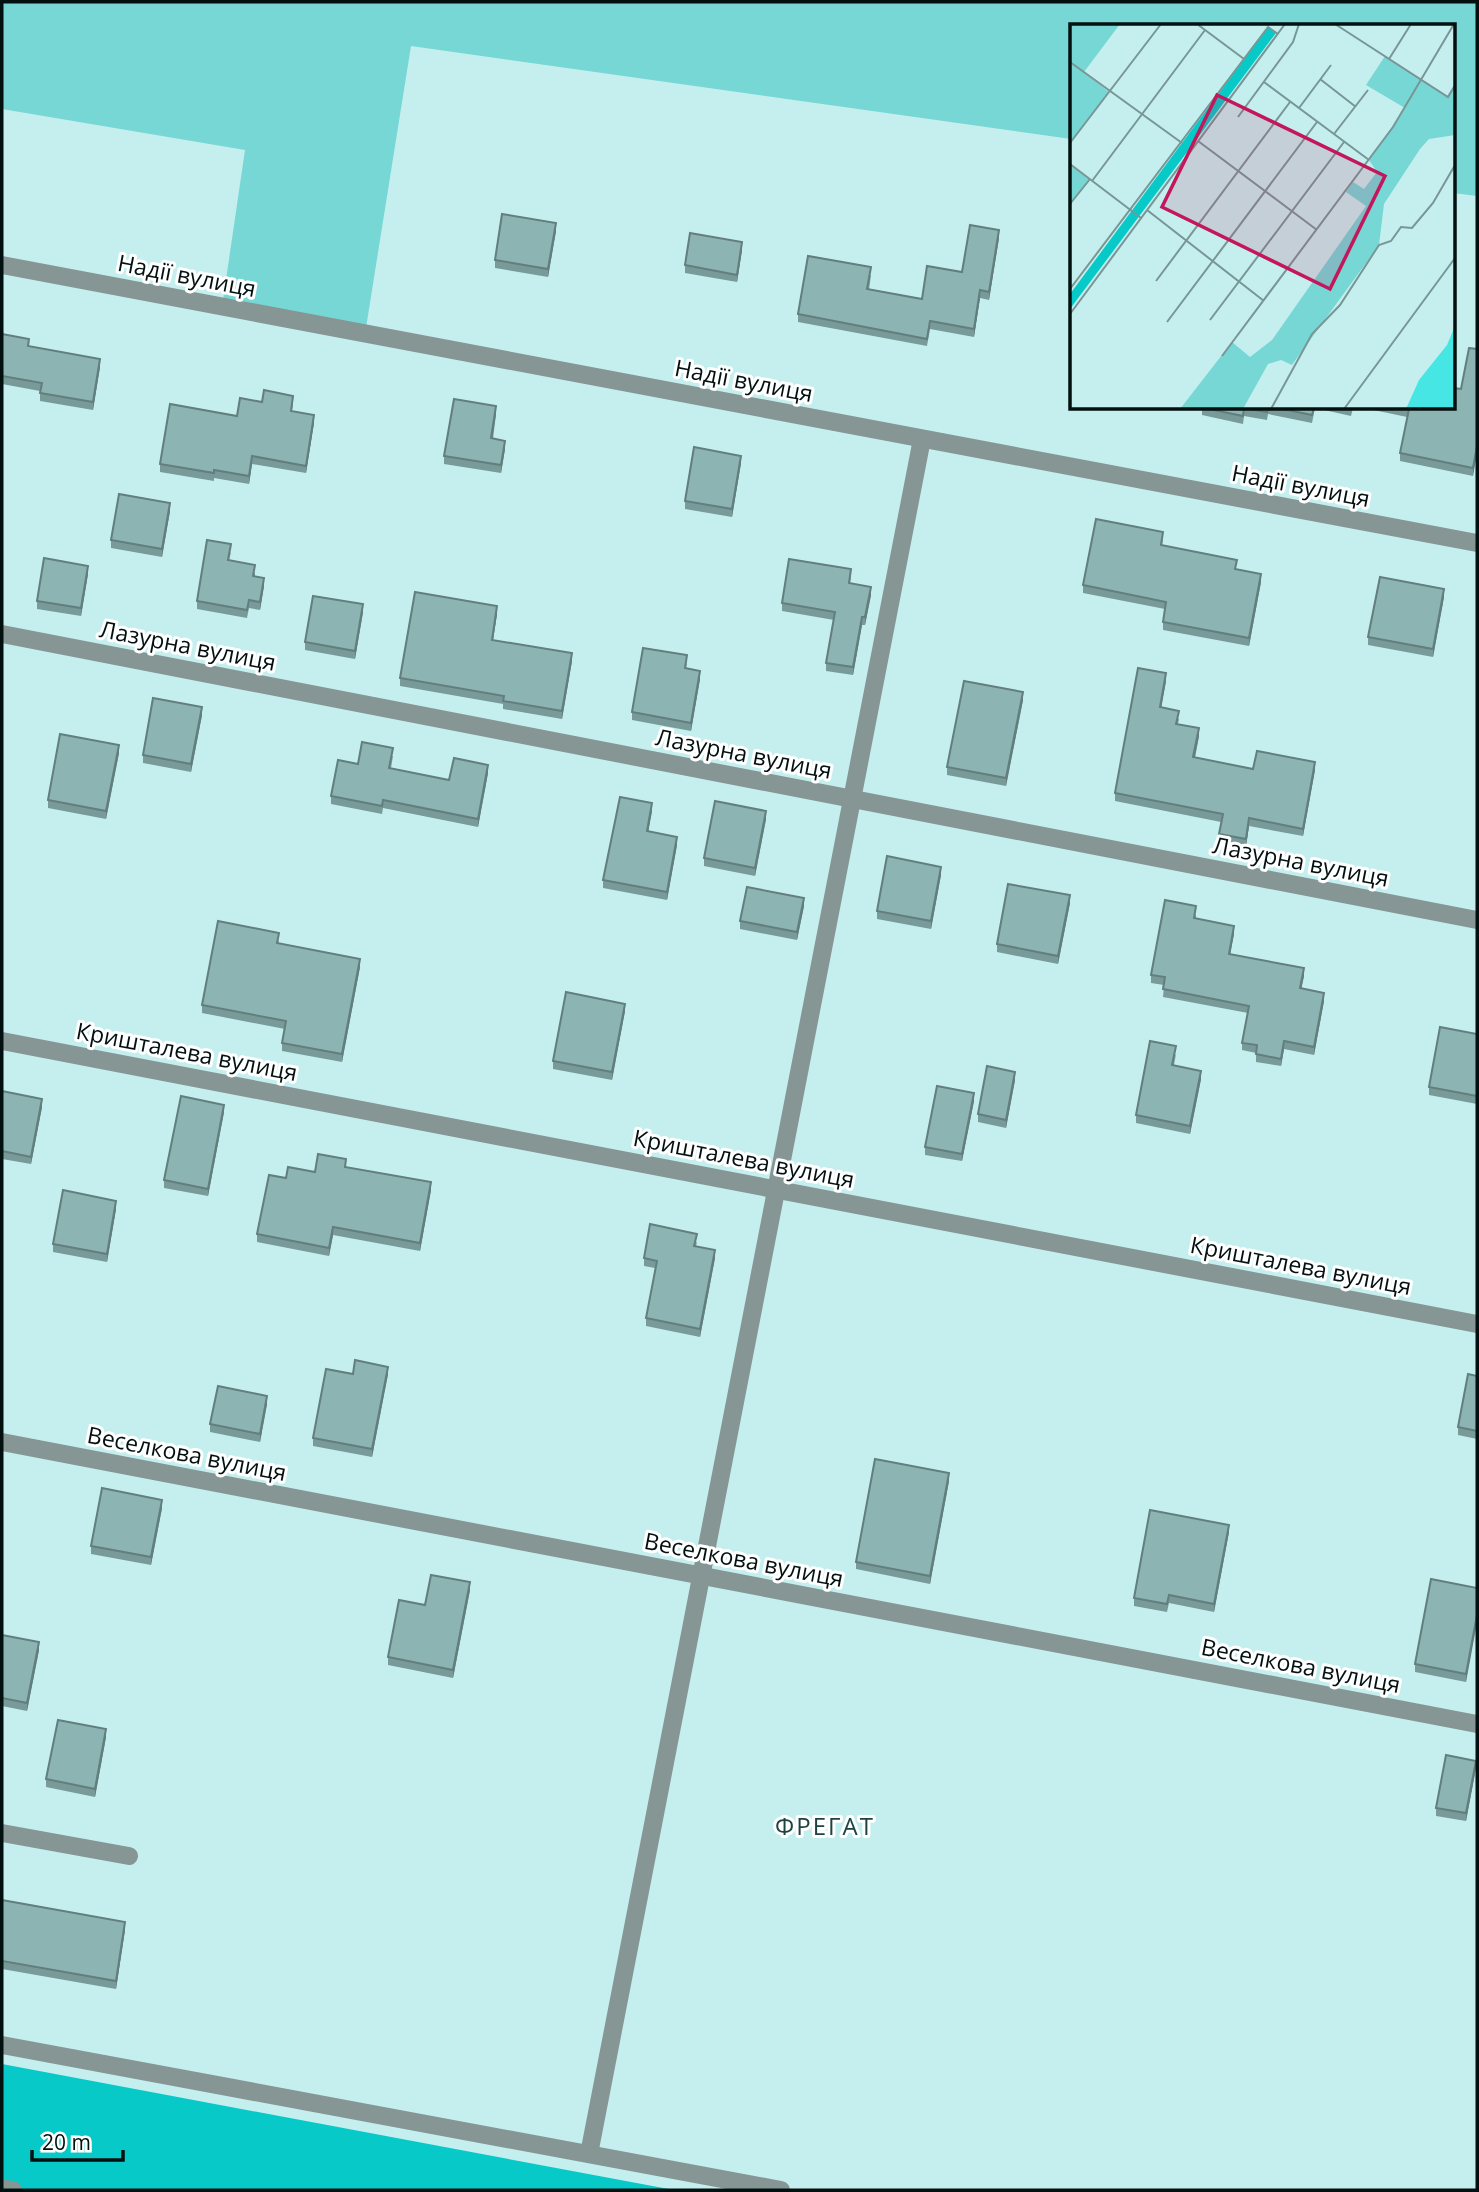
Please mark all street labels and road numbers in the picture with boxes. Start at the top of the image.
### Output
street label: Надії вулиця [115,246,259,304]
street label: Надії вулиця [672,351,816,409]
street label: Надії вулиця [1229,456,1373,514]
street label: Лазурна вулиця [97,612,279,678]
street label: Лазурна вулиця [653,720,835,786]
street label: Лазурна вулиця [1210,828,1392,894]
street label: Кришталева вулиця [74,1014,300,1088]
street label: Кришталева вулиця [631,1121,857,1195]
street label: Кришталева вулиця [1188,1228,1414,1302]
street label: Веселкова вулиця [85,1418,289,1488]
street label: Веселкова вулиця [642,1524,846,1594]
street label: Веселкова вулиця [1199,1630,1403,1700]

